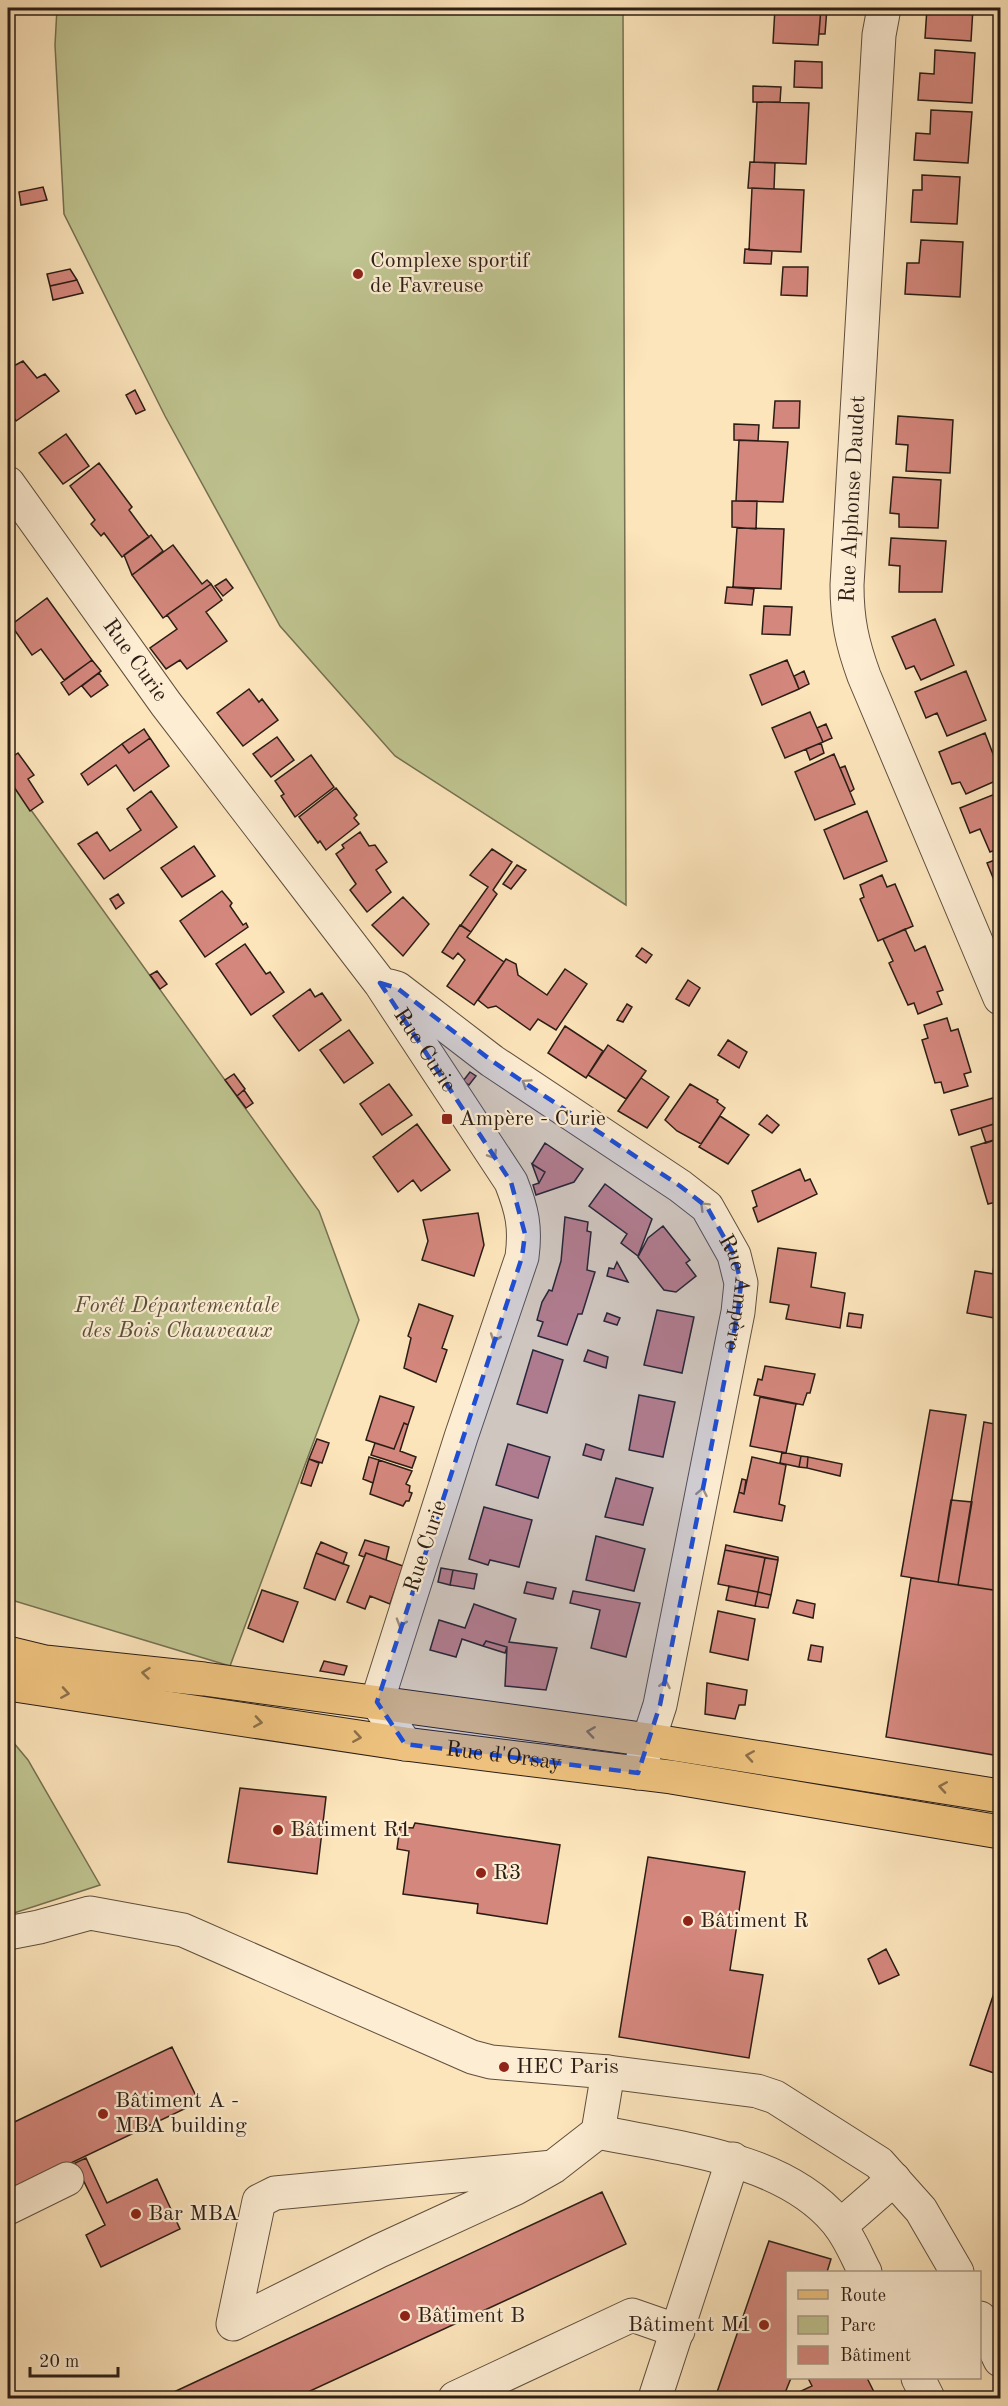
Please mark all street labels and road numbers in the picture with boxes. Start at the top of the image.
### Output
street label: Rue Alphonse Daudet [837,395,869,603]
street label: Rue Curie [98,615,171,706]
street label: Rue Curie [389,1005,460,1096]
street label: Rue Ampère [714,1231,753,1353]
street label: Rue Curie [401,1497,451,1595]
street label: Rue d'Orsay [444,1738,563,1774]

